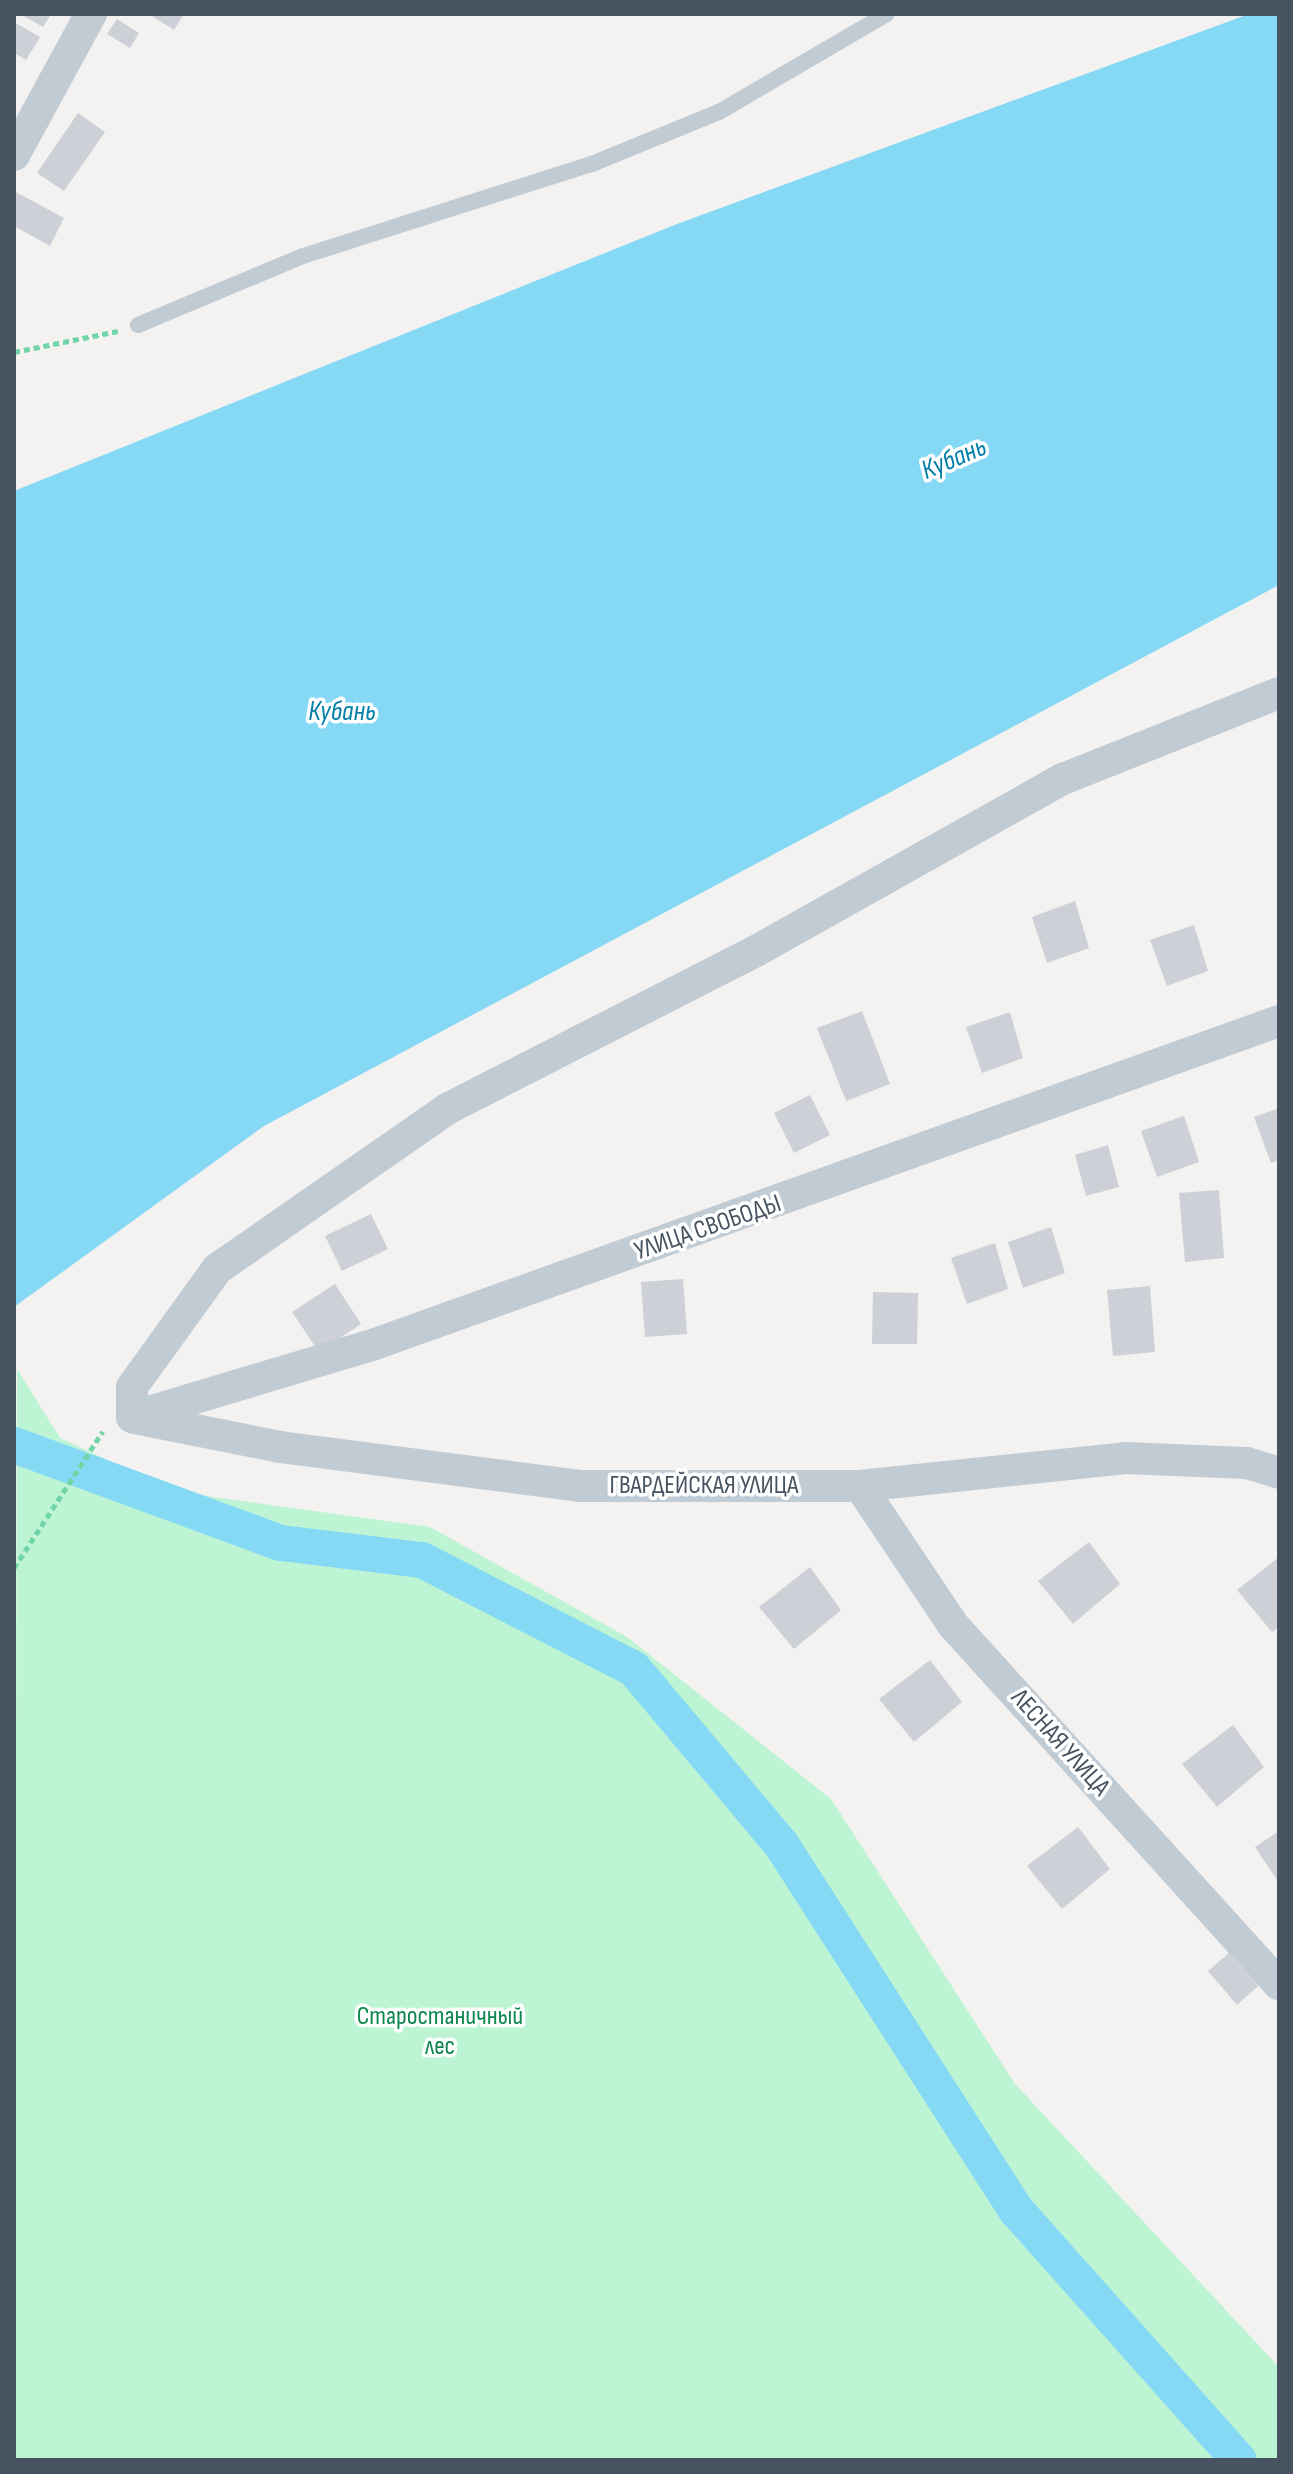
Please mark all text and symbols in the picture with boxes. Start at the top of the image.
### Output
water label: Кубань [916,430,992,488]
water label: Кубань [308,695,376,729]
street label: УЛИЦА СВОБОДЫ [631,1188,785,1268]
street label: ГВАРДЕЙСКАЯ УЛИЦА [610,1470,798,1502]
street label: ЛЕСНАЯ УЛИЦА [1004,1683,1116,1803]
park label: Старостаничный лес [357,2001,523,2062]

